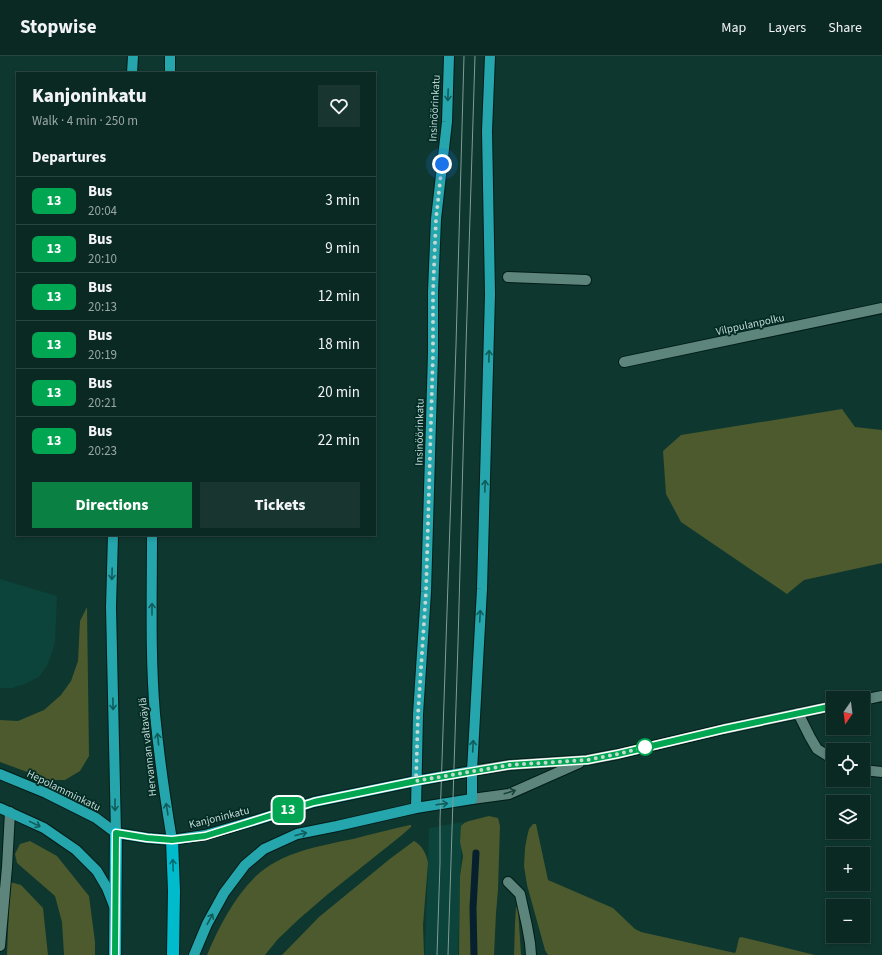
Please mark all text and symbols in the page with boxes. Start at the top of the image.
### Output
text: Stopwise [20,14,96,41]
text: Map [721,18,746,38]
text: Layers [768,18,806,38]
text: Share [828,18,862,38]
street label: Insinöörinkatu [425,74,444,142]
text: Kanjoninkatu [32,83,147,110]
button: heart [318,85,360,127]
one-way arrow [444,88,451,101]
text: Walk · 4 min · 250 m [32,112,138,130]
text: Departures [32,147,106,168]
your location [432,154,452,174]
text: Bus [88,181,112,202]
text: 3 min [325,190,360,211]
text: 13 [47,191,61,211]
text: 20:04 [88,202,117,220]
text: Bus [88,229,112,250]
text: 9 min [325,238,360,259]
text: 13 [47,239,61,259]
text: 20:10 [88,250,117,268]
text: Bus [88,277,112,298]
text: 12 min [318,286,360,307]
text: 13 [47,287,61,307]
text: 20:13 [88,298,117,316]
street label: Vilppulanpolku [714,310,786,339]
text: Bus [88,325,112,346]
text: 18 min [318,334,360,355]
text: 13 [47,335,61,355]
text: 20:19 [88,346,117,364]
one-way arrow [485,350,492,363]
text: Bus [88,373,112,394]
text: 20 min [318,382,360,403]
text: 13 [47,383,61,403]
text: 20:21 [88,394,117,412]
street label: Insinöörinkatu [411,398,428,466]
text: Bus [88,421,112,442]
text: 22 min [318,430,360,451]
text: 13 [47,431,61,451]
text: 20:23 [88,442,117,460]
one-way arrow [481,480,488,493]
button: Directions [32,482,192,528]
button: Tickets [200,482,360,528]
one-way arrow [108,567,116,580]
one-way arrow [148,603,156,616]
one-way arrow [476,610,484,623]
north arrow [826,691,870,735]
map controls [826,691,870,943]
one-way arrow [109,697,117,710]
street label: Hervannan valtaväylä [135,697,160,797]
one-way arrow [154,733,162,746]
unlabelled marker [636,738,654,756]
one-way arrow [470,740,477,753]
button: locate [826,743,870,787]
street label: Hepolamminkatu [24,766,103,815]
one-way arrow [503,788,516,795]
button: layers [826,795,870,839]
line badge: 13 [270,797,306,823]
one-way arrow [111,798,119,811]
text: 13 [281,800,295,820]
one-way arrow [435,800,448,808]
one-way arrow [163,803,171,816]
street label: Kanjoninkatu [187,803,251,832]
one-way arrow [29,821,41,828]
one-way arrow [295,829,308,837]
button: + [826,847,870,891]
one-way arrow [169,859,177,872]
button: − [826,899,870,943]
one-way arrow [206,914,214,926]

